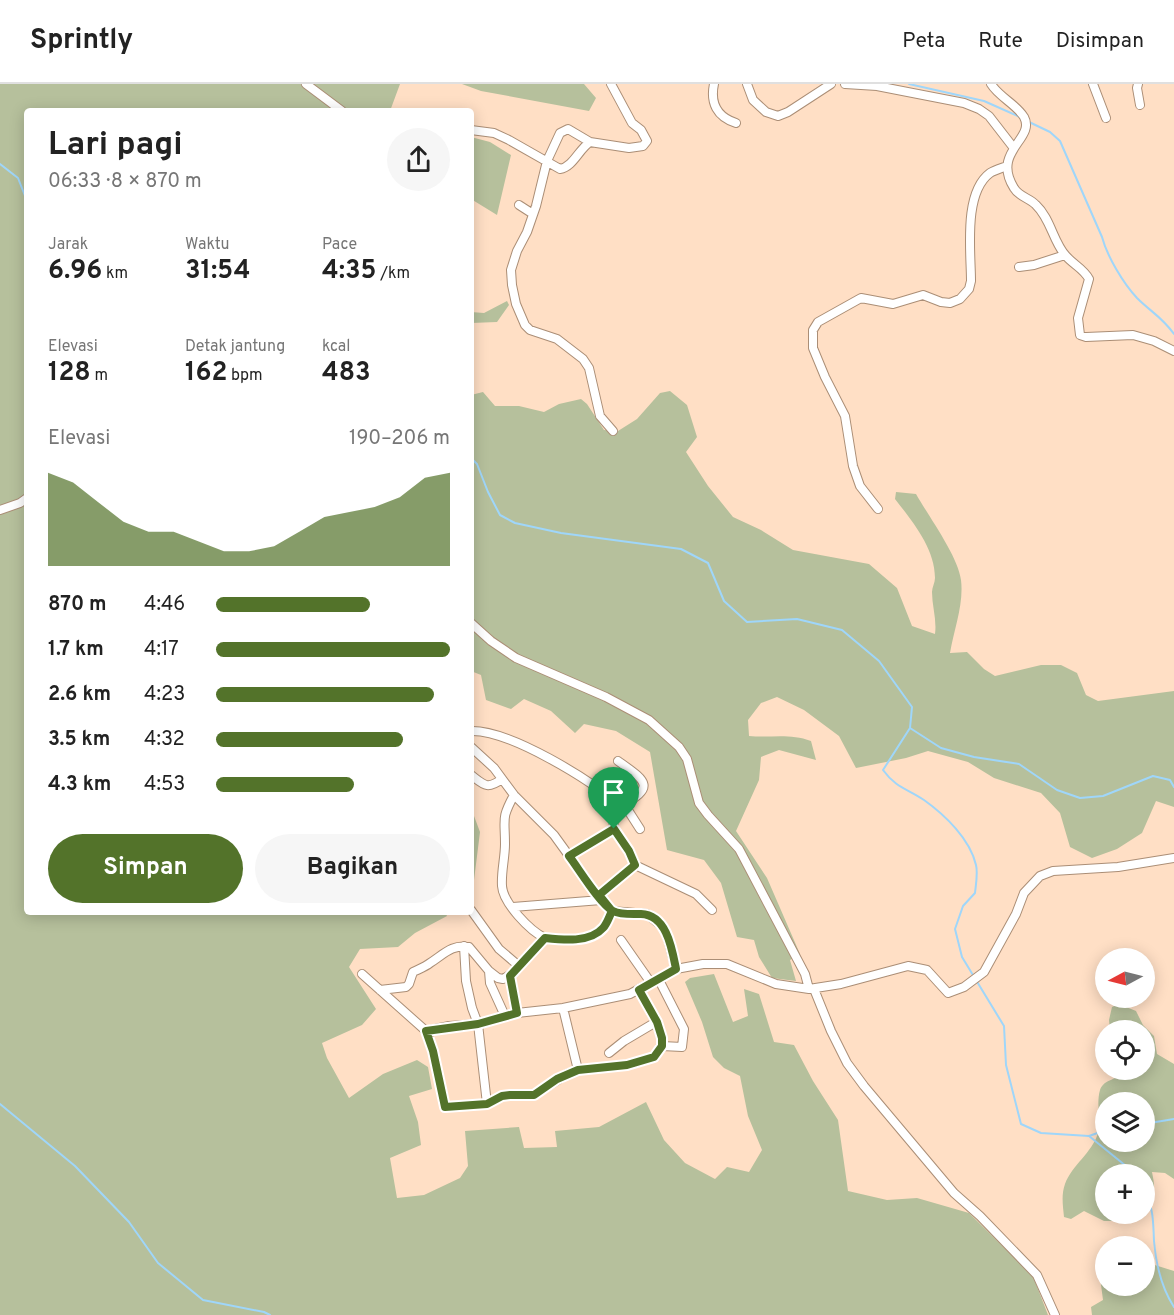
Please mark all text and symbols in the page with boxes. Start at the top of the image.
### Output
text: Sprintly [30,23,133,59]
text: Peta [902,28,945,55]
text: Rute [978,28,1023,55]
text: Disimpan [1056,28,1144,55]
text: Lari pagi [48,125,183,167]
button: share [387,128,450,191]
text: 06:33 · 8 × 870 m [48,169,202,195]
text: Jarak [48,235,88,255]
text: Waktu [185,235,229,255]
text: Pace [322,235,357,255]
text: 6.96 [48,255,102,288]
text: 31:54 [185,255,250,288]
text: 4:35 [322,255,377,288]
text: km [102,264,128,284]
text: /km [377,264,410,284]
text: Elevasi [48,337,98,357]
text: Detak jantung [185,337,285,357]
text: kcal [322,337,350,357]
text: 128 [48,357,91,390]
text: 162 [185,357,227,390]
text: 483 [322,357,371,390]
text: m [91,366,108,386]
text: bpm [227,366,262,386]
text: Elevasi [48,426,110,452]
text: 190–206 m [349,426,450,452]
text: 870 m [48,592,107,618]
text: 4:46 [144,592,185,618]
text: 1.7 km [48,637,104,663]
text: 4:17 [144,637,179,663]
text: 2.6 km [48,682,111,708]
text: 4:23 [144,682,185,708]
text: 3.5 km [48,727,110,753]
text: 4:32 [144,727,185,753]
pin [588,767,639,829]
text: 4.3 km [48,772,111,798]
text: 4:53 [144,772,185,798]
icon: arrive [597,776,630,809]
button: Simpan [48,834,243,903]
button: Bagikan [255,834,450,903]
north arrow [1095,948,1155,1008]
map controls [1095,948,1155,1296]
button: locate [1095,1020,1155,1080]
button: layers [1095,1092,1155,1152]
button: + [1095,1164,1155,1224]
button: − [1095,1236,1155,1296]

